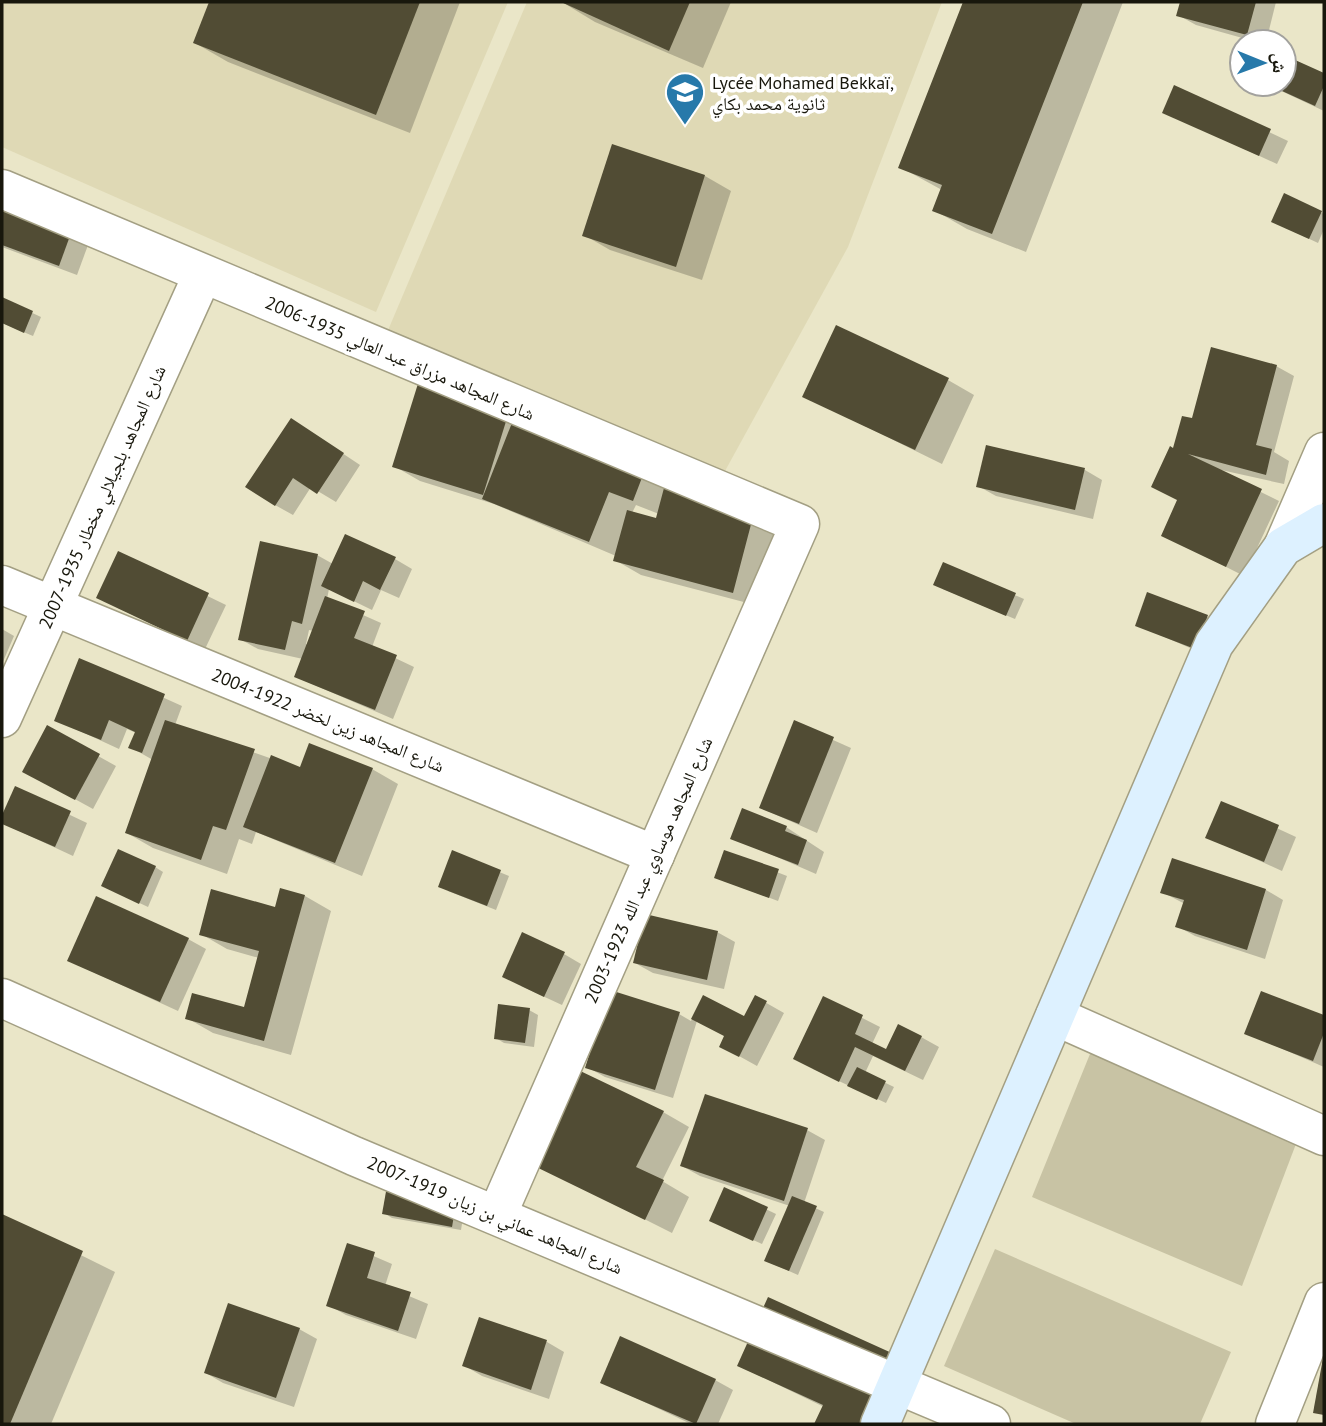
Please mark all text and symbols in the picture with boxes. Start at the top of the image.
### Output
north arrow [1228,28,1298,98]
text: ش [1268,53,1292,74]
school or university icon: Lycée Mohamed Bekkaï, ثانوية محمد بكاي [664,71,706,126]
place label: Lycée Mohamed Bekkaï, ثانوية محمد بكاي [712,71,894,118]
street label: شارع المجاهد مزراق عبد العالي 1935-2006 [260,291,538,429]
street label: شارع المجاهد بلجيلالي مخطار 1935-2007 [33,362,174,634]
street label: شارع المجاهد زين لخضر 1922-2004 [208,663,448,777]
street label: شارع المجاهد موساوي عبد الله 1923-2003 [579,733,721,1008]
street label: شارع المجاهد عماني بن زيان 1919-2007 [362,1151,626,1283]

